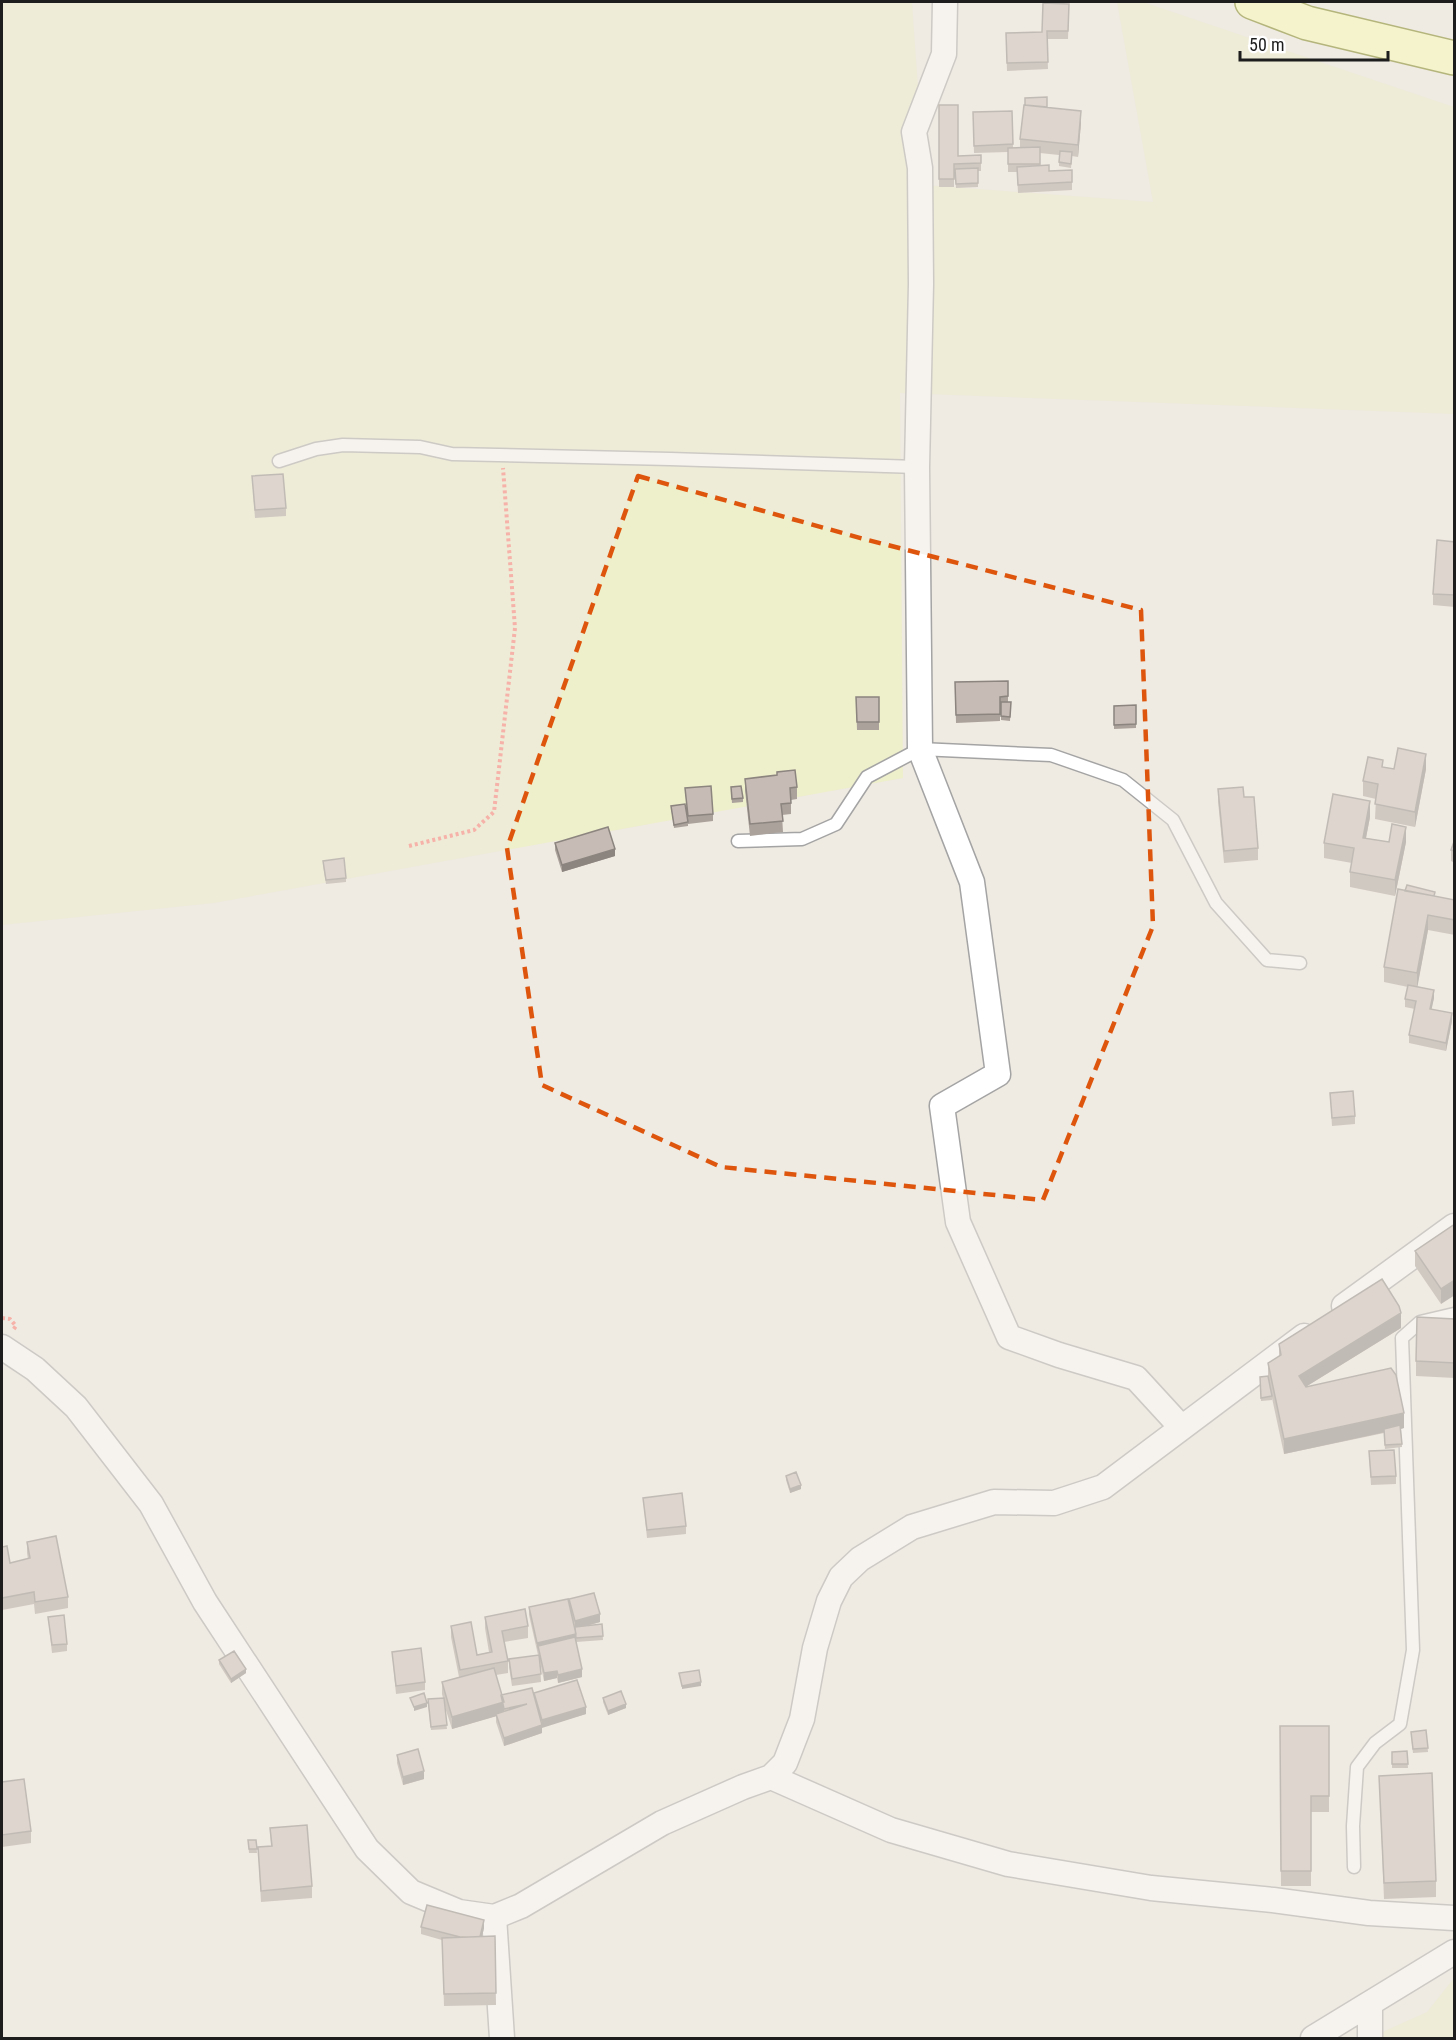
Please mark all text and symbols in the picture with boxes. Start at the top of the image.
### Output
scale bar [1240,24,1388,62]
text: 50 m [1249,34,1284,55]

